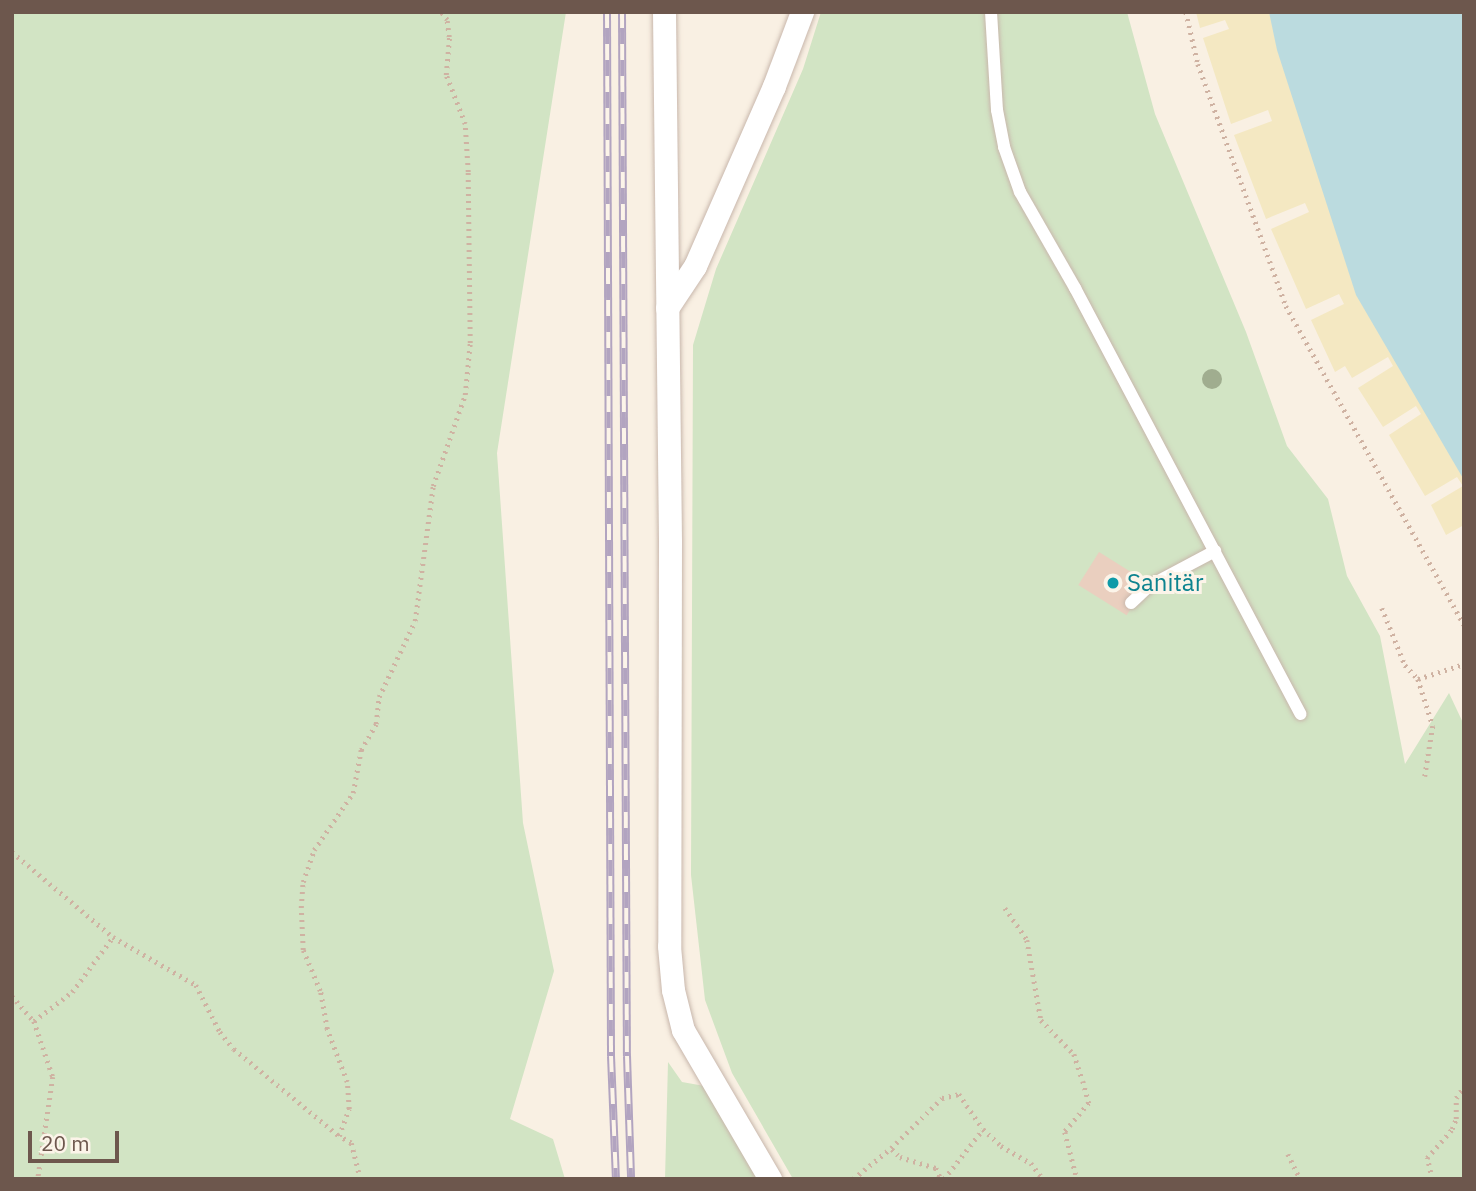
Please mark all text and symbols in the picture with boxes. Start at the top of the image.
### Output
place label: Sanitär [1127,569,1203,597]
marker: Sanitär [1105,575,1121,591]
scale bar [32,1118,122,1162]
text: 20 m [41,1129,90,1157]

